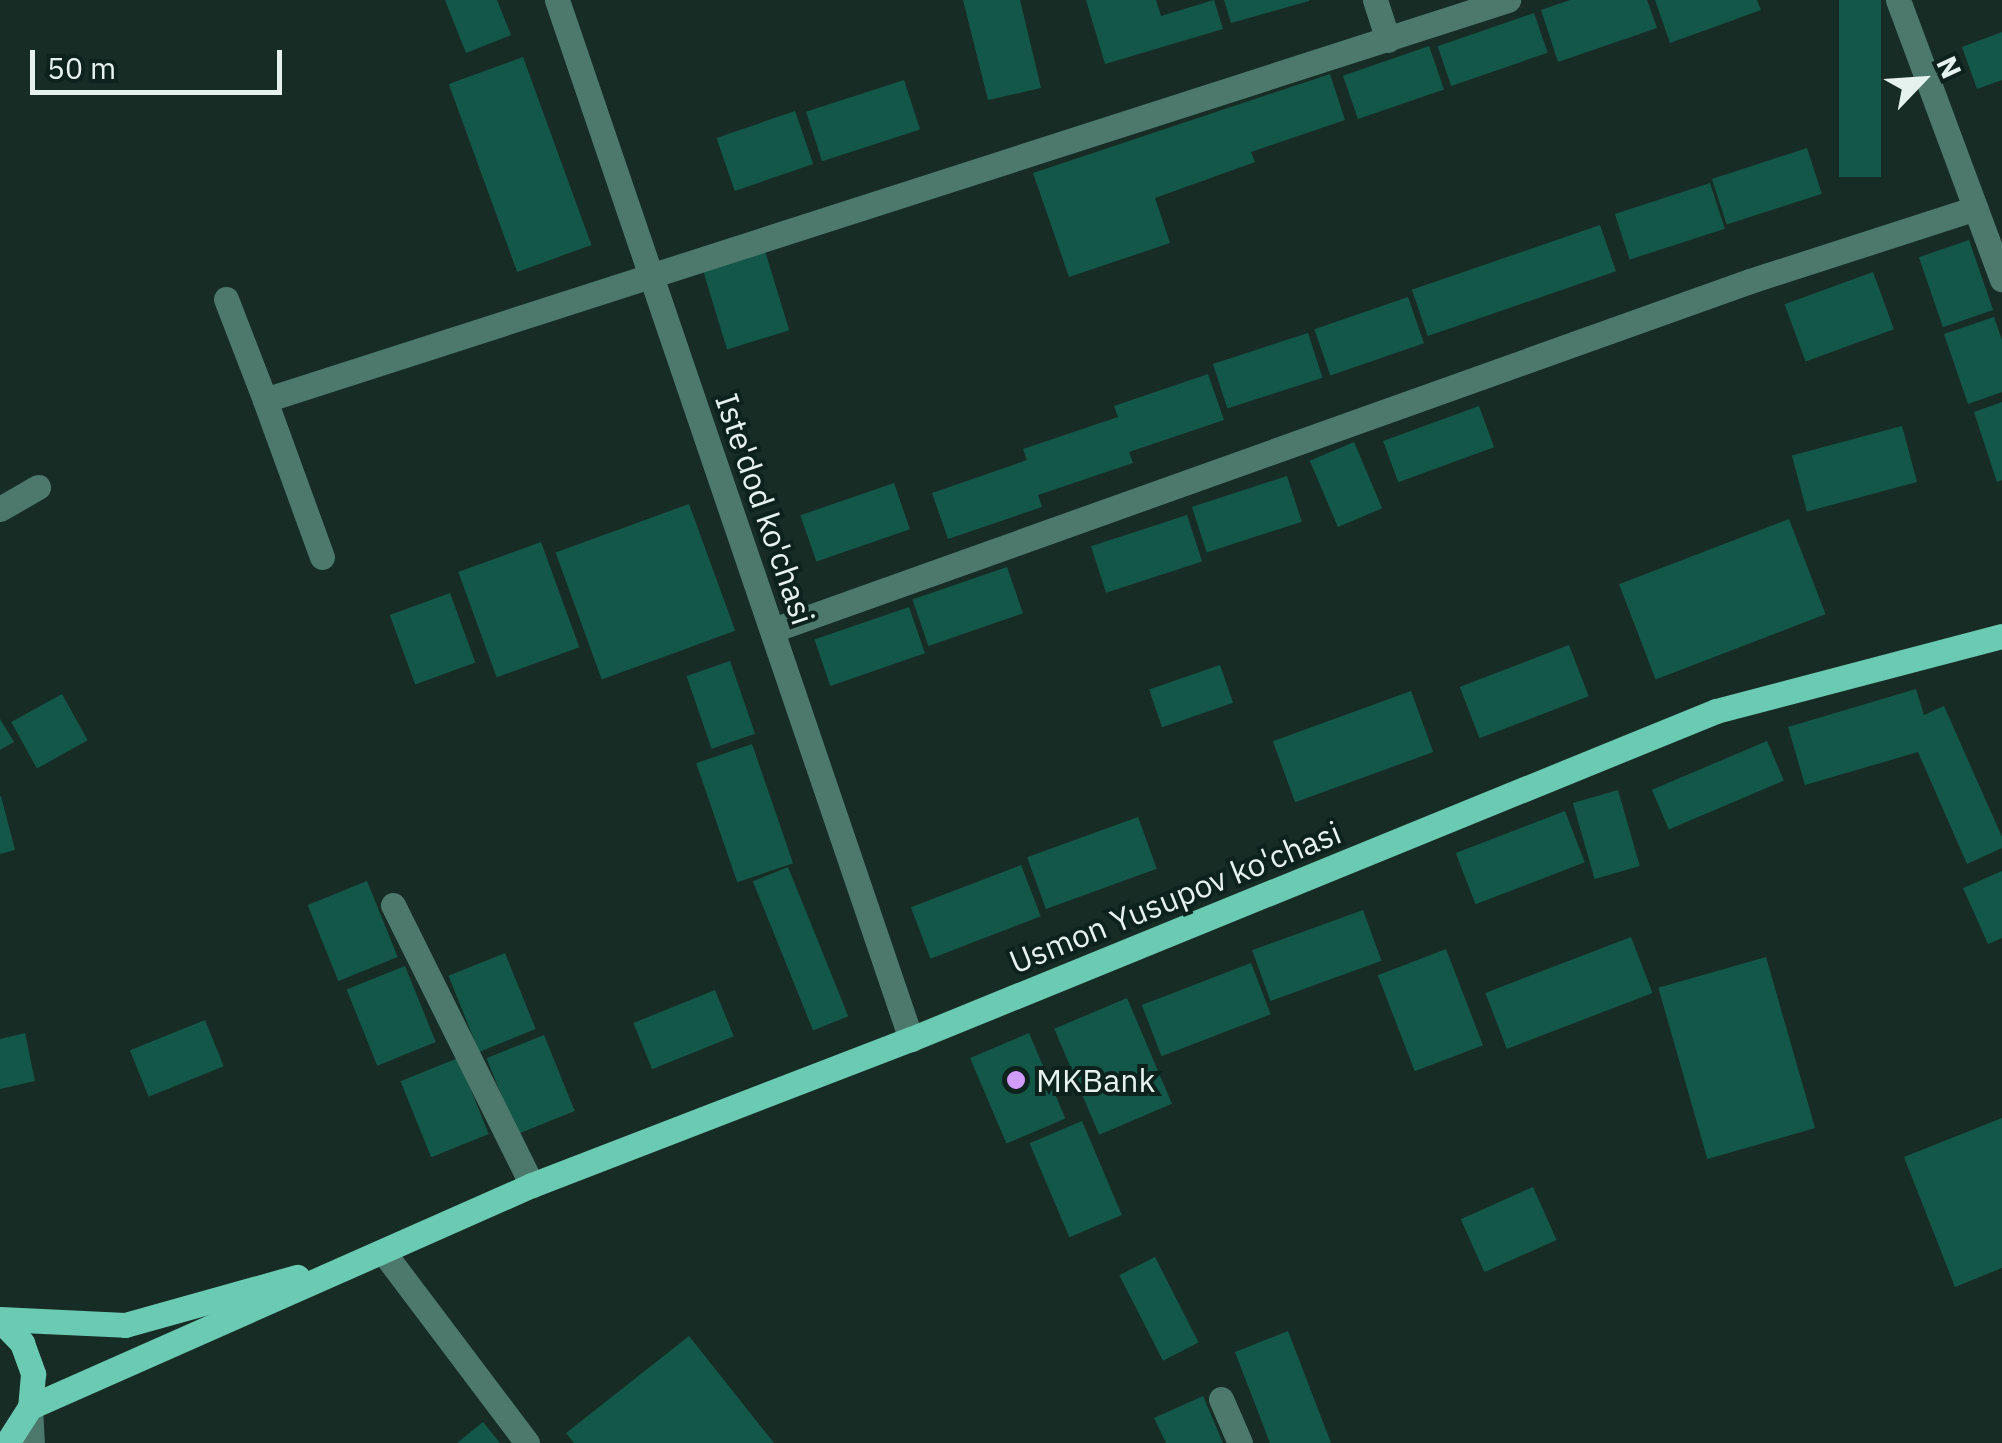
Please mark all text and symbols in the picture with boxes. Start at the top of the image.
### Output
scale bar [35,30,288,92]
north arrow [1872,30,1972,130]
text: 50 m [47,48,116,87]
text: N [1929,50,1971,84]
street label: Iste'dod ko'chasi [708,389,822,629]
street label: Usmon Yusupov ko'chasi [1004,813,1346,981]
place label: MKBank [1036,1061,1155,1099]
marker: MKBank [1005,1069,1027,1091]

